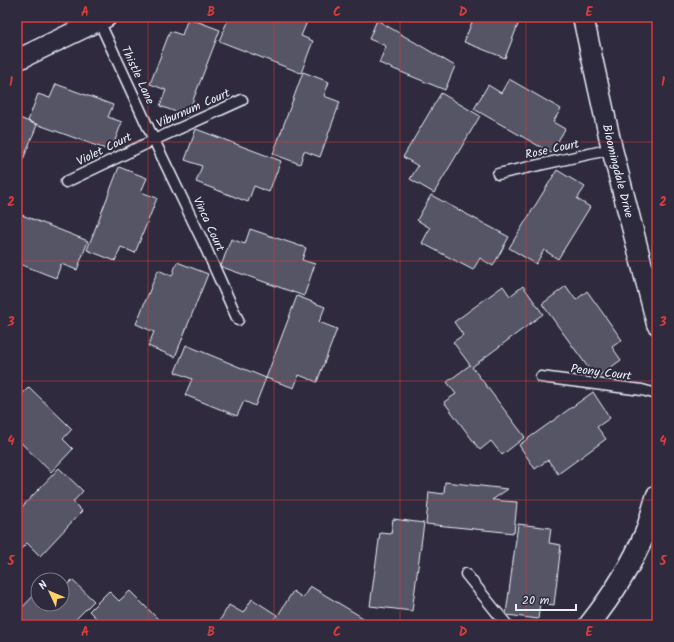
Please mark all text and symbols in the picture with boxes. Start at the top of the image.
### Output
text: A [81,2,89,23]
text: B [207,2,215,23]
text: C [333,2,341,23]
text: D [459,2,468,23]
text: E [585,2,593,23]
street label: Thistle Lane [116,43,160,108]
text: 1 [9,72,13,93]
text: 1 [661,72,665,93]
street label: Viburnum Court [153,84,233,133]
street label: Bloomingdale Drive [597,123,638,221]
street label: Violet Court [73,128,135,171]
street label: Rose Court [523,134,581,164]
text: 2 [7,192,15,213]
text: 2 [659,192,667,213]
street label: Vinca Court [188,194,230,255]
text: 3 [6,312,15,333]
text: 3 [658,312,667,333]
street label: Peony Court [569,359,633,386]
text: 4 [7,431,15,452]
text: 4 [659,431,667,452]
text: 5 [7,551,16,572]
text: 5 [659,551,668,572]
north arrow [30,572,70,612]
text: N [35,577,52,595]
scale bar [516,586,576,612]
text: 20 m [522,591,550,610]
text: A [81,622,89,642]
text: B [207,622,215,642]
text: C [333,622,341,642]
text: D [459,622,468,642]
text: E [585,622,593,642]

